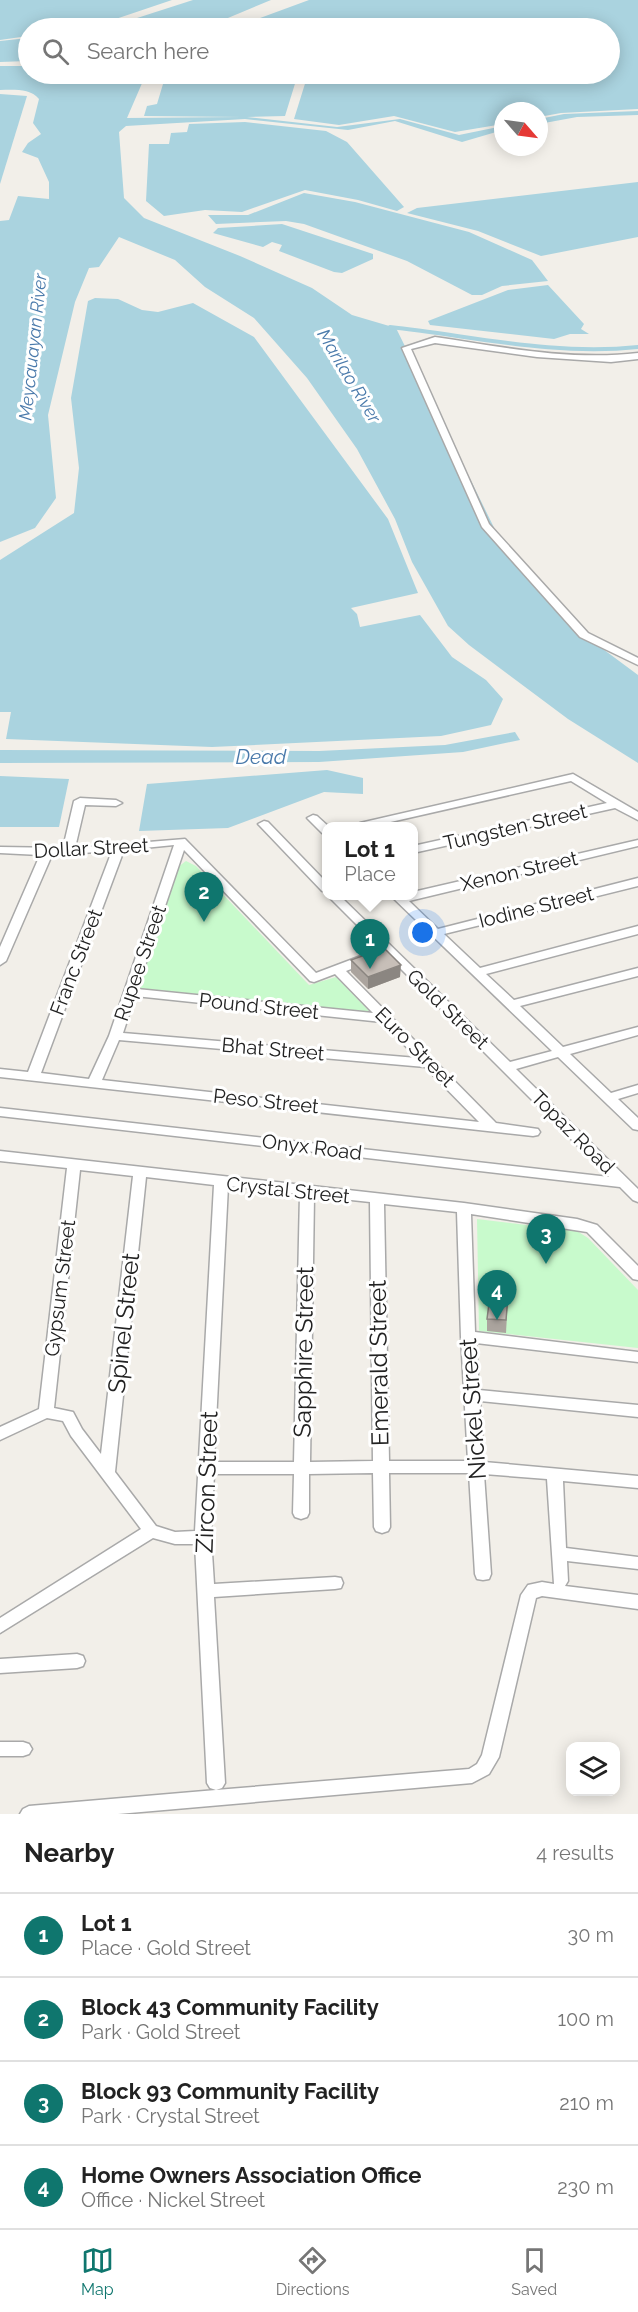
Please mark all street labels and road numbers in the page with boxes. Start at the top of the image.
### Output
street label: Tungsten Street [441,799,589,855]
street label: Dollar Street [33,833,149,863]
street label: Xenon Street [458,846,580,896]
street label: Iodine Street [476,881,596,933]
street label: Rupee Street [109,902,171,1024]
street label: Franc Street [45,905,107,1019]
street label: Gold Street [402,964,494,1054]
street label: Pound Street [198,988,321,1024]
street label: Euro Street [370,1002,460,1092]
street label: Bhat Street [221,1033,326,1065]
street label: Peso Street [212,1084,320,1119]
street label: Topaz Road [526,1085,620,1179]
street label: Onyx Road [261,1129,363,1165]
street label: Crystal Street [225,1172,351,1208]
street label: Gypsum Street [40,1218,80,1358]
street label: Spinel Street [102,1251,145,1395]
street label: Sapphire Street [288,1266,319,1438]
street label: Emerald Street [363,1280,394,1446]
street label: Nickel Street [453,1337,492,1481]
street label: Zircon Street [190,1410,223,1554]

